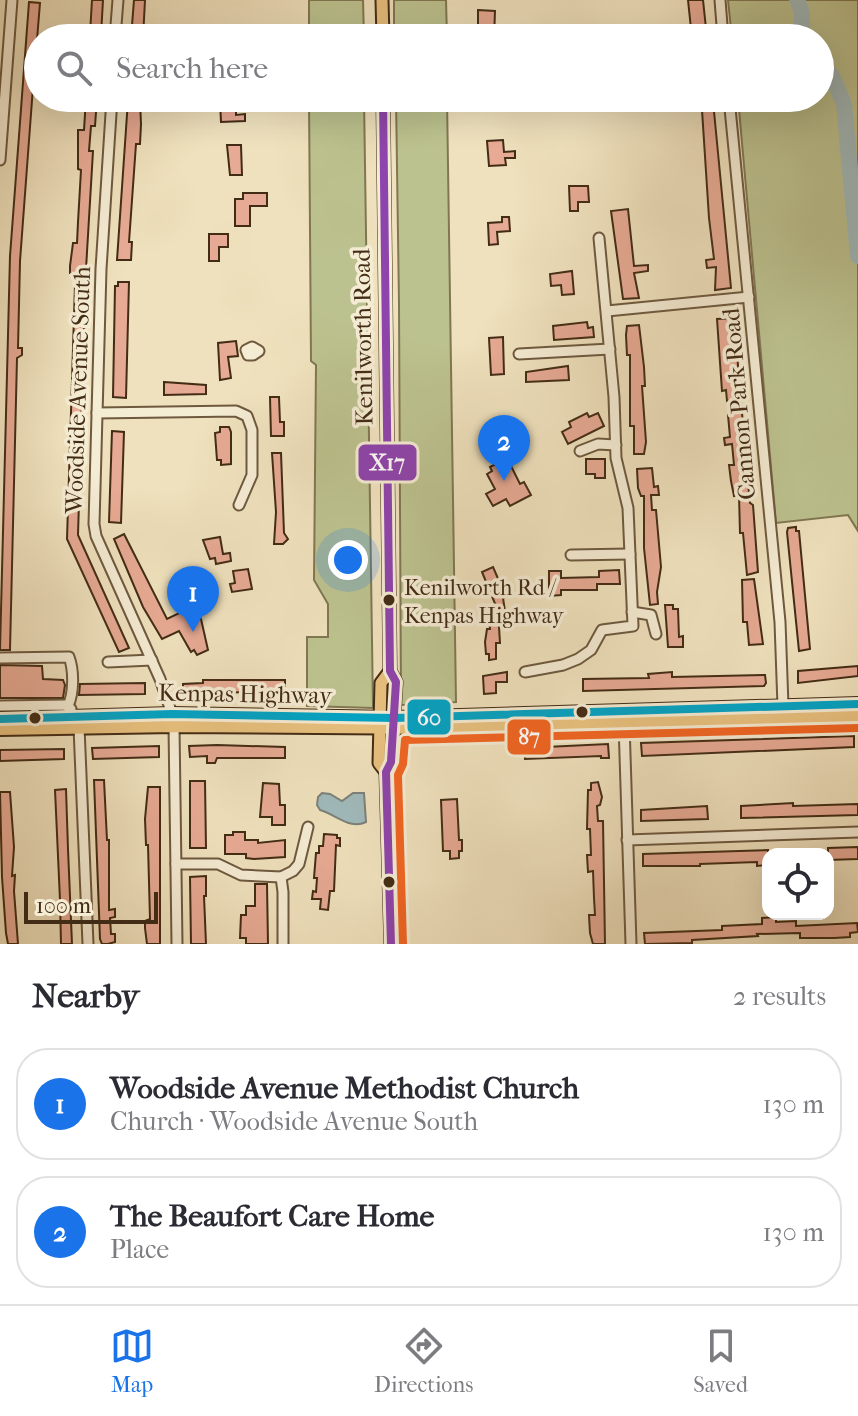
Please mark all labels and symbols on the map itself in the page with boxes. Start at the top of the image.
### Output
street label: Kenilworth Road [347,248,379,426]
street label: Woodside Avenue South [60,265,96,515]
street label: Cannon Park Road [717,306,761,501]
pin: 2 [478,415,530,481]
line badge: X17 [357,443,418,482]
text: X17 [368,450,405,476]
your location [328,540,368,580]
pin: 1 [167,566,219,632]
place label: Kenilworth Rd / Kenpas Highway [404,575,565,629]
marker: Kenilworth Rd / Kenpas Highway [381,592,397,608]
street label: Kenpas Highway [158,678,333,710]
line badge: 60 [406,698,452,736]
unlabelled marker [574,704,590,720]
text: 60 [417,705,441,731]
unlabelled marker [27,710,43,726]
line badge: 87 [506,718,552,756]
text: 87 [518,724,540,750]
unlabelled marker [381,874,397,890]
scale bar [24,888,158,924]

